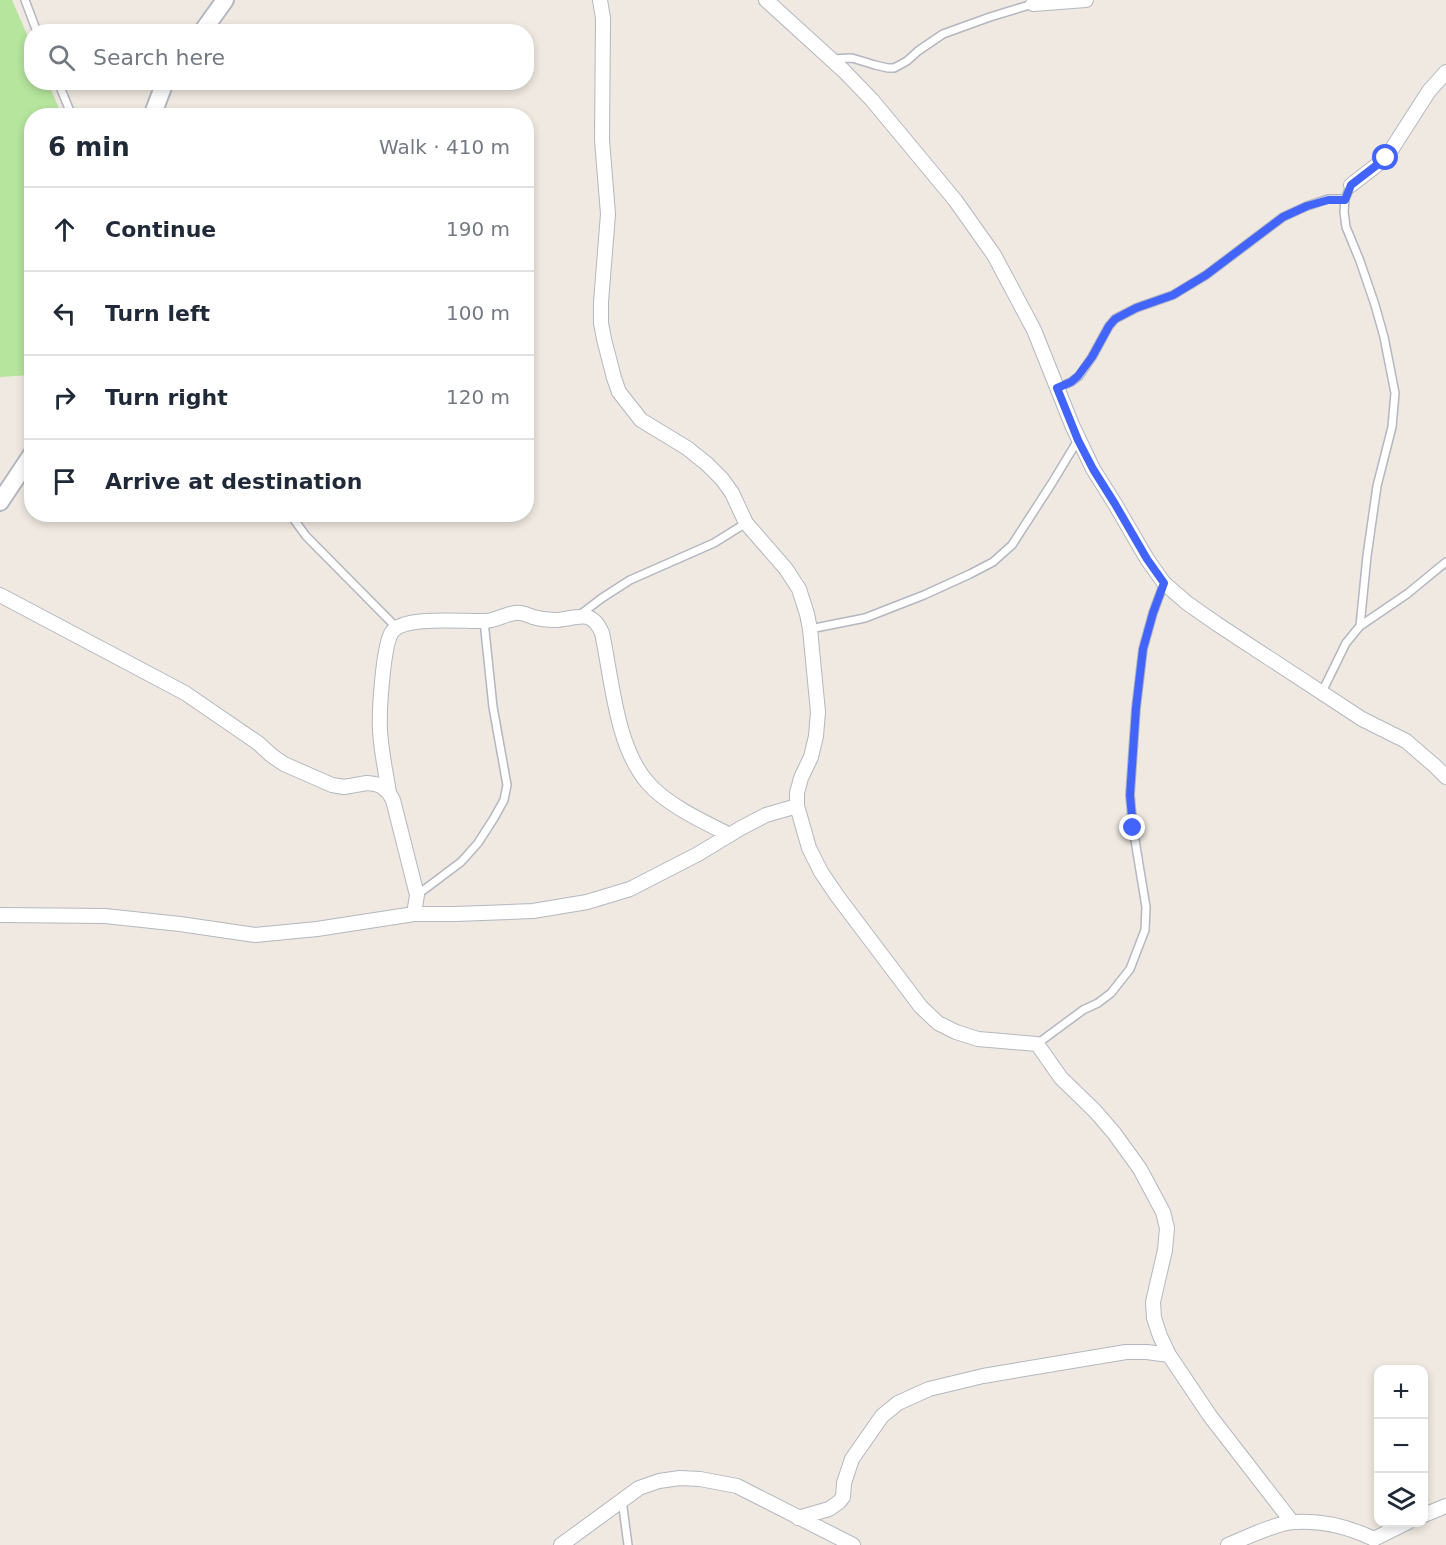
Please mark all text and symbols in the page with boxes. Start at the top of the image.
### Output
search box [24,24,534,90]
icon: search [45,41,78,74]
text: Search here [93,45,225,70]
text: 6 min [48,132,130,162]
text: Walk · 410 m [379,135,510,159]
route start [1372,144,1398,170]
icon: ahead [48,213,81,246]
text: Continue [105,217,216,242]
text: 190 m [446,217,510,241]
icon: left [48,297,81,330]
text: Turn left [105,301,210,326]
text: 100 m [446,301,510,325]
icon: right [48,381,81,414]
text: Turn right [105,385,228,410]
text: 120 m [446,385,510,409]
icon: arrive [48,465,81,498]
text: Arrive at destination [105,469,362,494]
route end [1119,814,1145,840]
map controls [1374,1365,1428,1527]
button: + [1374,1365,1428,1419]
button: − [1374,1419,1428,1473]
button: layers [1374,1473,1428,1527]

